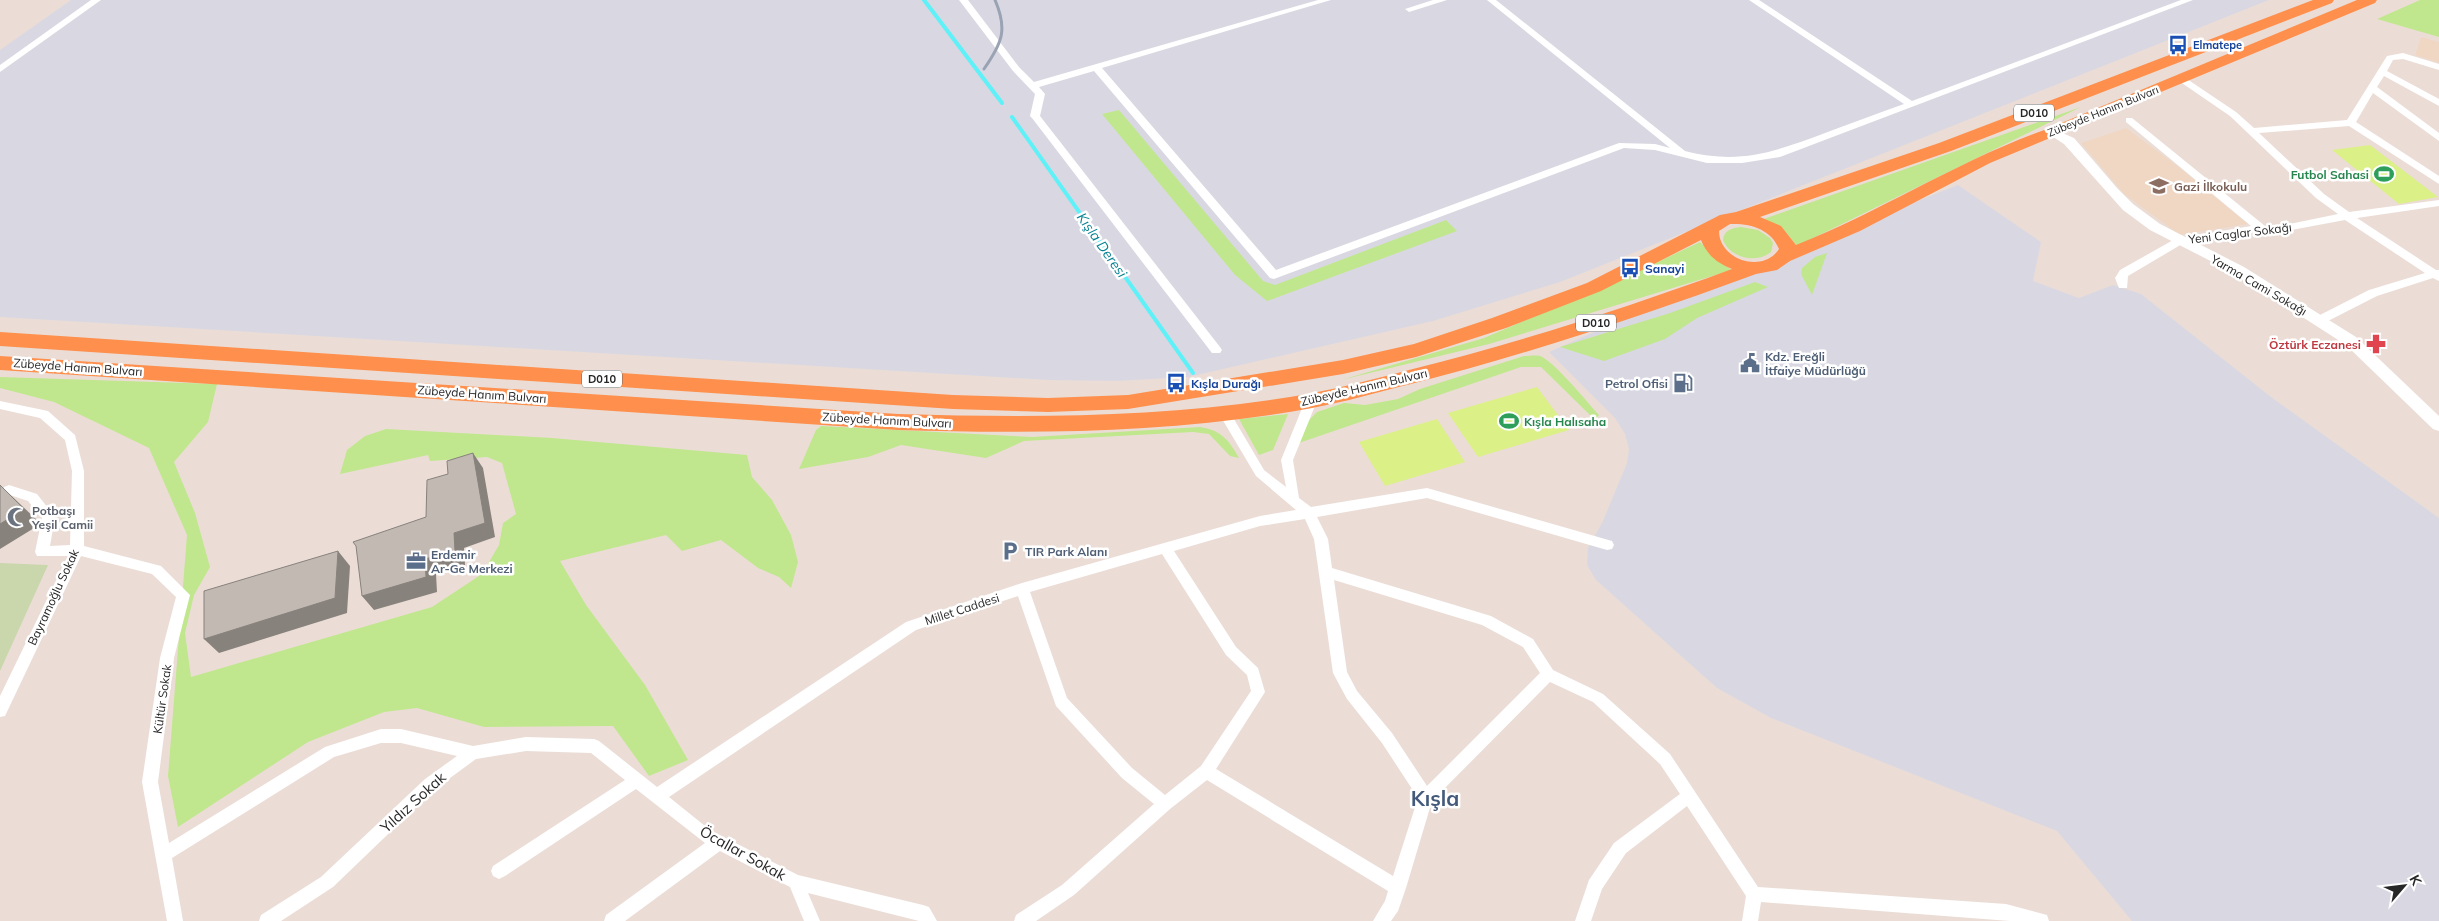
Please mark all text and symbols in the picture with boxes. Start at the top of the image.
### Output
bus stop icon: Elmatepe [2167,34,2189,56]
place label: Elmatepe [2193,38,2242,52]
street label: Zübeyde Hanım Bulvarı [2045,82,2161,140]
road number: D010 [2014,105,2054,122]
sports icon: Futbol Sahasi [2373,163,2395,185]
place label: Futbol Sahasi [2291,167,2369,182]
school or university icon: Gazi İlkokulu [2148,175,2170,197]
place label: Gazi İlkokulu [2174,179,2247,194]
water label: Kışla Deresi [1073,209,1131,282]
street label: Yeni Caglar Sokağı [2187,219,2292,247]
street label: Yarma Cami Sokağı [2207,251,2310,319]
bus stop icon: Sanayi [1619,257,1641,279]
place label: Sanayi [1645,261,1684,276]
road number: D010 [1576,314,1616,332]
pharmacy icon: Öztürk Eczanesi [2365,333,2387,355]
place label: Öztürk Eczanesi [2269,337,2361,352]
place label: Kdz. Ereğli İtfaiye Müdürlüğü [1765,349,1866,378]
public building icon: Kdz. Ereğli İtfaiye Müdürlüğü [1739,352,1761,374]
street label: Zübeyde Hanım Bulvarı [13,355,143,379]
street label: Zübeyde Hanım Bulvarı [1299,365,1429,409]
road number: D010 [582,370,622,388]
bus stop icon: Kışla Durağı [1165,372,1187,394]
fuel station icon: Petrol Ofisi [1672,372,1694,394]
place label: Kışla Durağı [1191,376,1261,391]
place label: Petrol Ofisi [1605,376,1668,391]
street label: Zübeyde Hanım Bulvarı [417,382,547,406]
street label: Zübeyde Hanım Bulvarı [822,409,952,431]
sports icon: Kışla Halısaha [1498,410,1520,432]
place label: Kışla Halısaha [1524,414,1606,429]
place label: Potbaşı Yeşil Camii [31,503,93,532]
mosque icon: Potbaşı Yeşil Camii [6,506,28,528]
parking icon: TIR Park Alanı [999,540,1021,562]
place label: TIR Park Alanı [1025,544,1107,559]
street label: Bayramoğlu Sokak [24,546,82,648]
place label: Erdemir Ar-Ge Merkezi [431,547,513,576]
office icon: Erdemir Ar-Ge Merkezi [405,550,427,572]
street label: Millet Caddesi [923,590,1001,628]
street label: Kültür Sokak [150,663,174,735]
street label: Yıldız Sokak [376,767,450,837]
district label: Kışla [1411,785,1459,811]
street label: Öcallar Sokak [697,821,790,885]
north arrow [2379,861,2429,911]
text: K [2405,872,2426,889]

